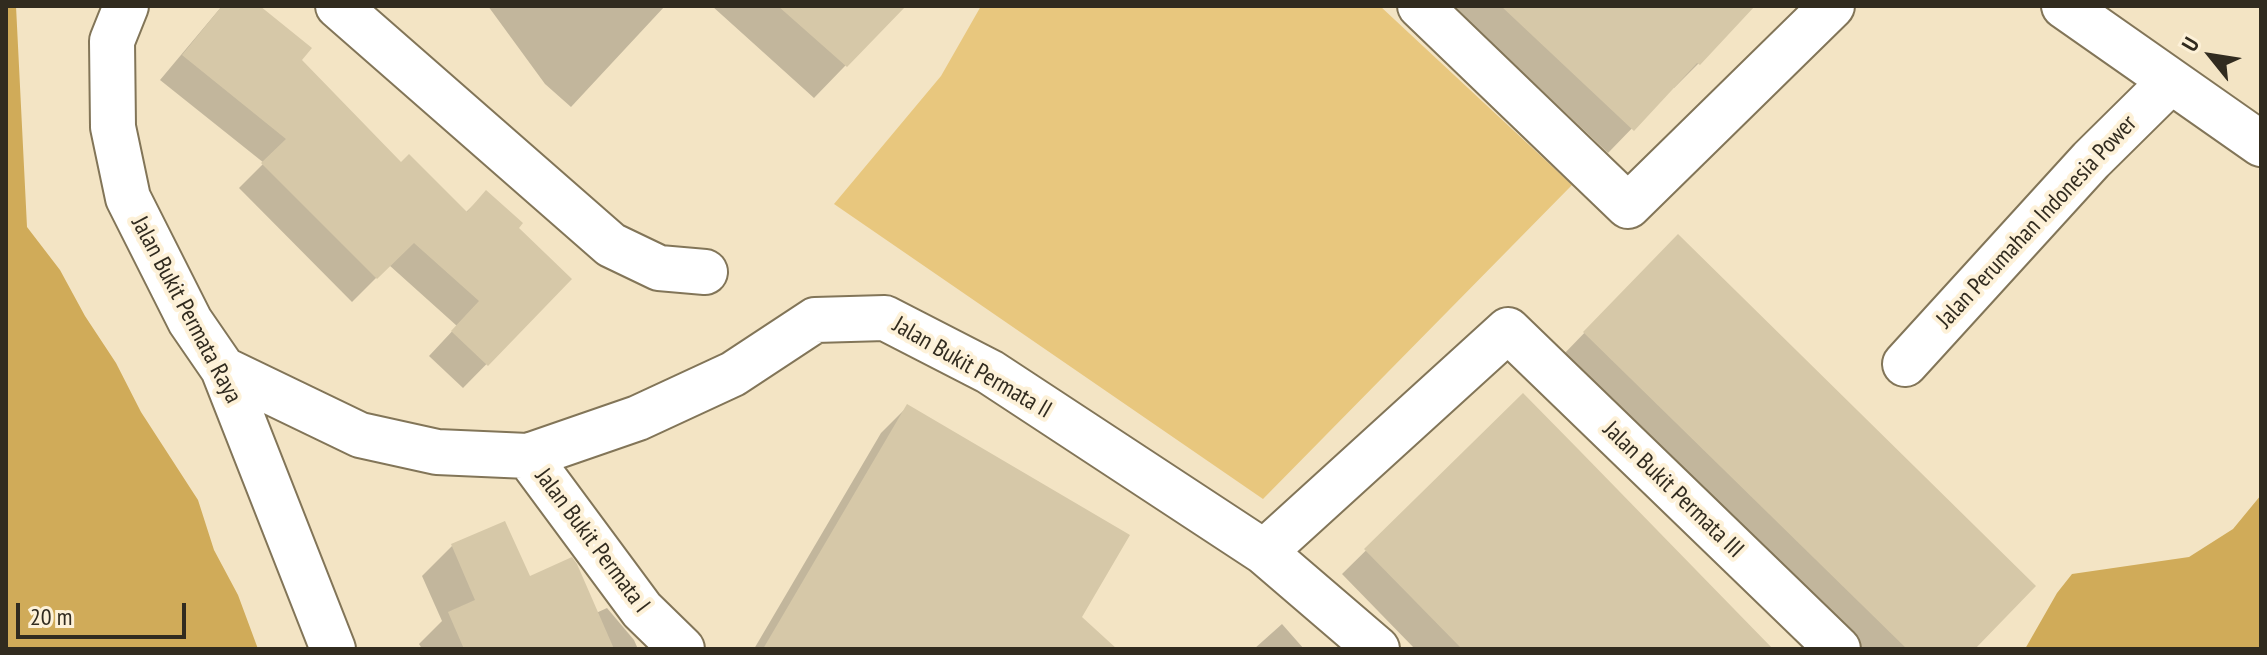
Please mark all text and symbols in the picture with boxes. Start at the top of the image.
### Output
north arrow [2171,16,2251,96]
text: U [2175,32,2205,56]
street label: Jalan Perumahan Indonesia Power [1931,110,2143,334]
street label: Jalan Bukit Permata Raya [125,212,247,408]
street label: Jalan Bukit Permata II [888,311,1056,425]
street label: Jalan Bukit Permata III [1597,416,1749,564]
street label: Jalan Bukit Permata I [528,463,656,619]
scale bar [20,587,190,637]
text: 20 m [30,601,72,632]

